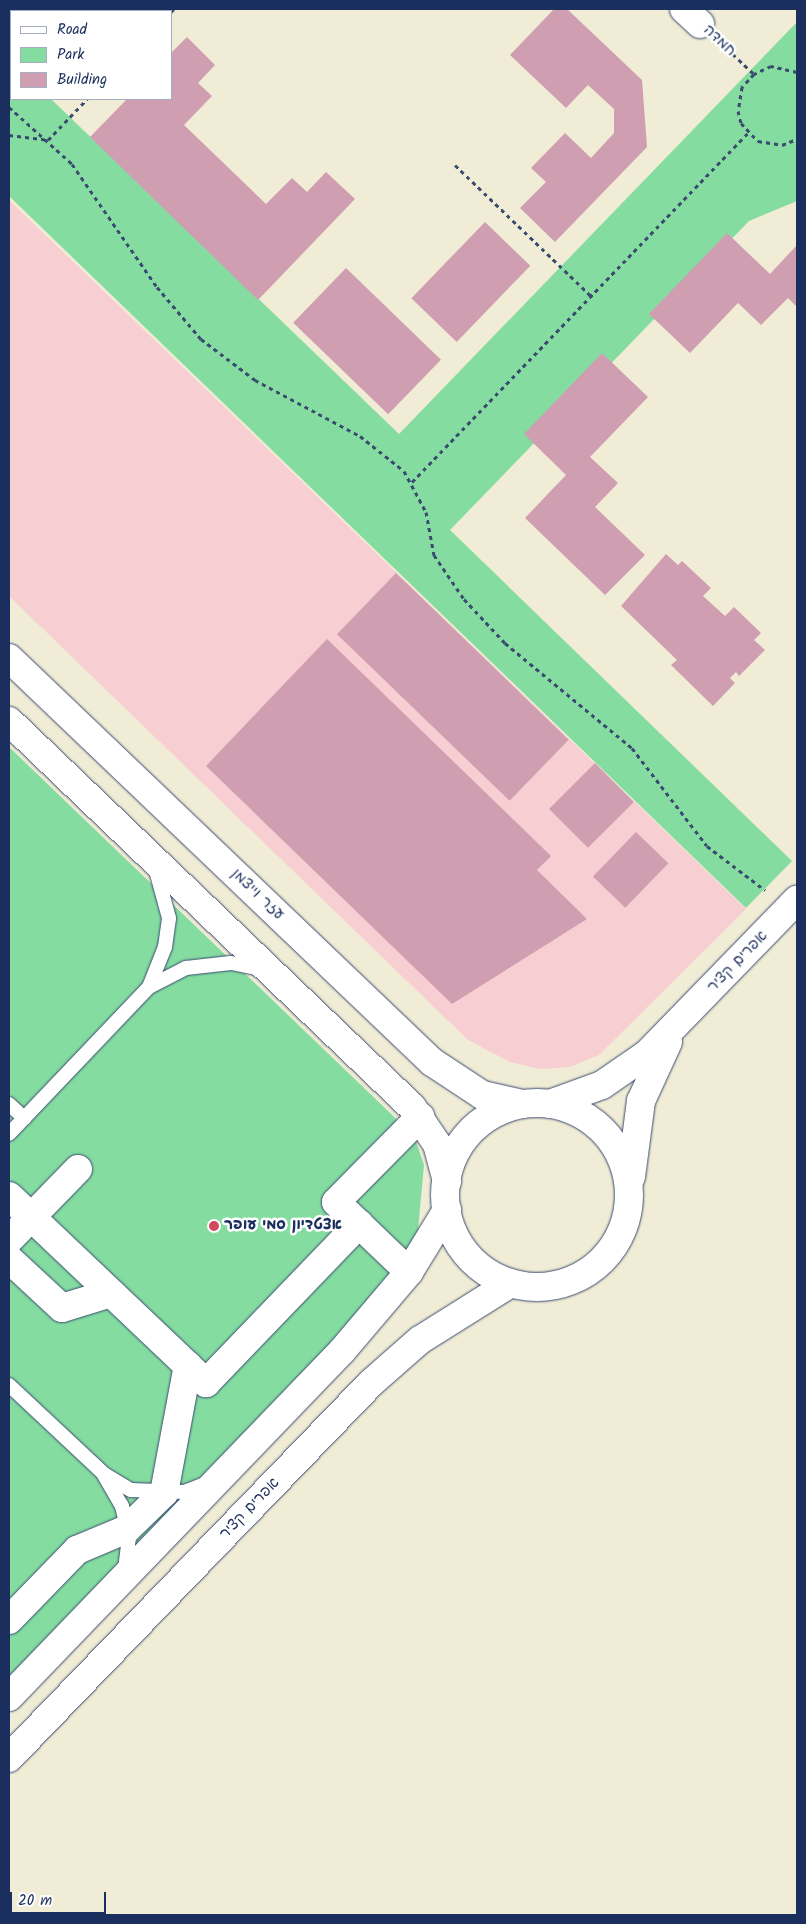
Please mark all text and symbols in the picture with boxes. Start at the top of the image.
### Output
legend [10,10,172,100]
text: Road [57,18,87,42]
street label: חמדה [699,22,739,60]
text: Park [57,43,84,67]
text: Building [57,68,107,92]
street label: עזר וייצמן [227,865,287,925]
street label: אפרים קציר [704,927,772,997]
place label: אצטדיון סמי עופר [224,1217,342,1235]
marker: אצטדיון סמי עופר [208,1220,220,1232]
street label: אפרים קציר [216,1474,284,1544]
scale bar [12,1882,109,1914]
text: 20 m [18,1889,52,1913]

